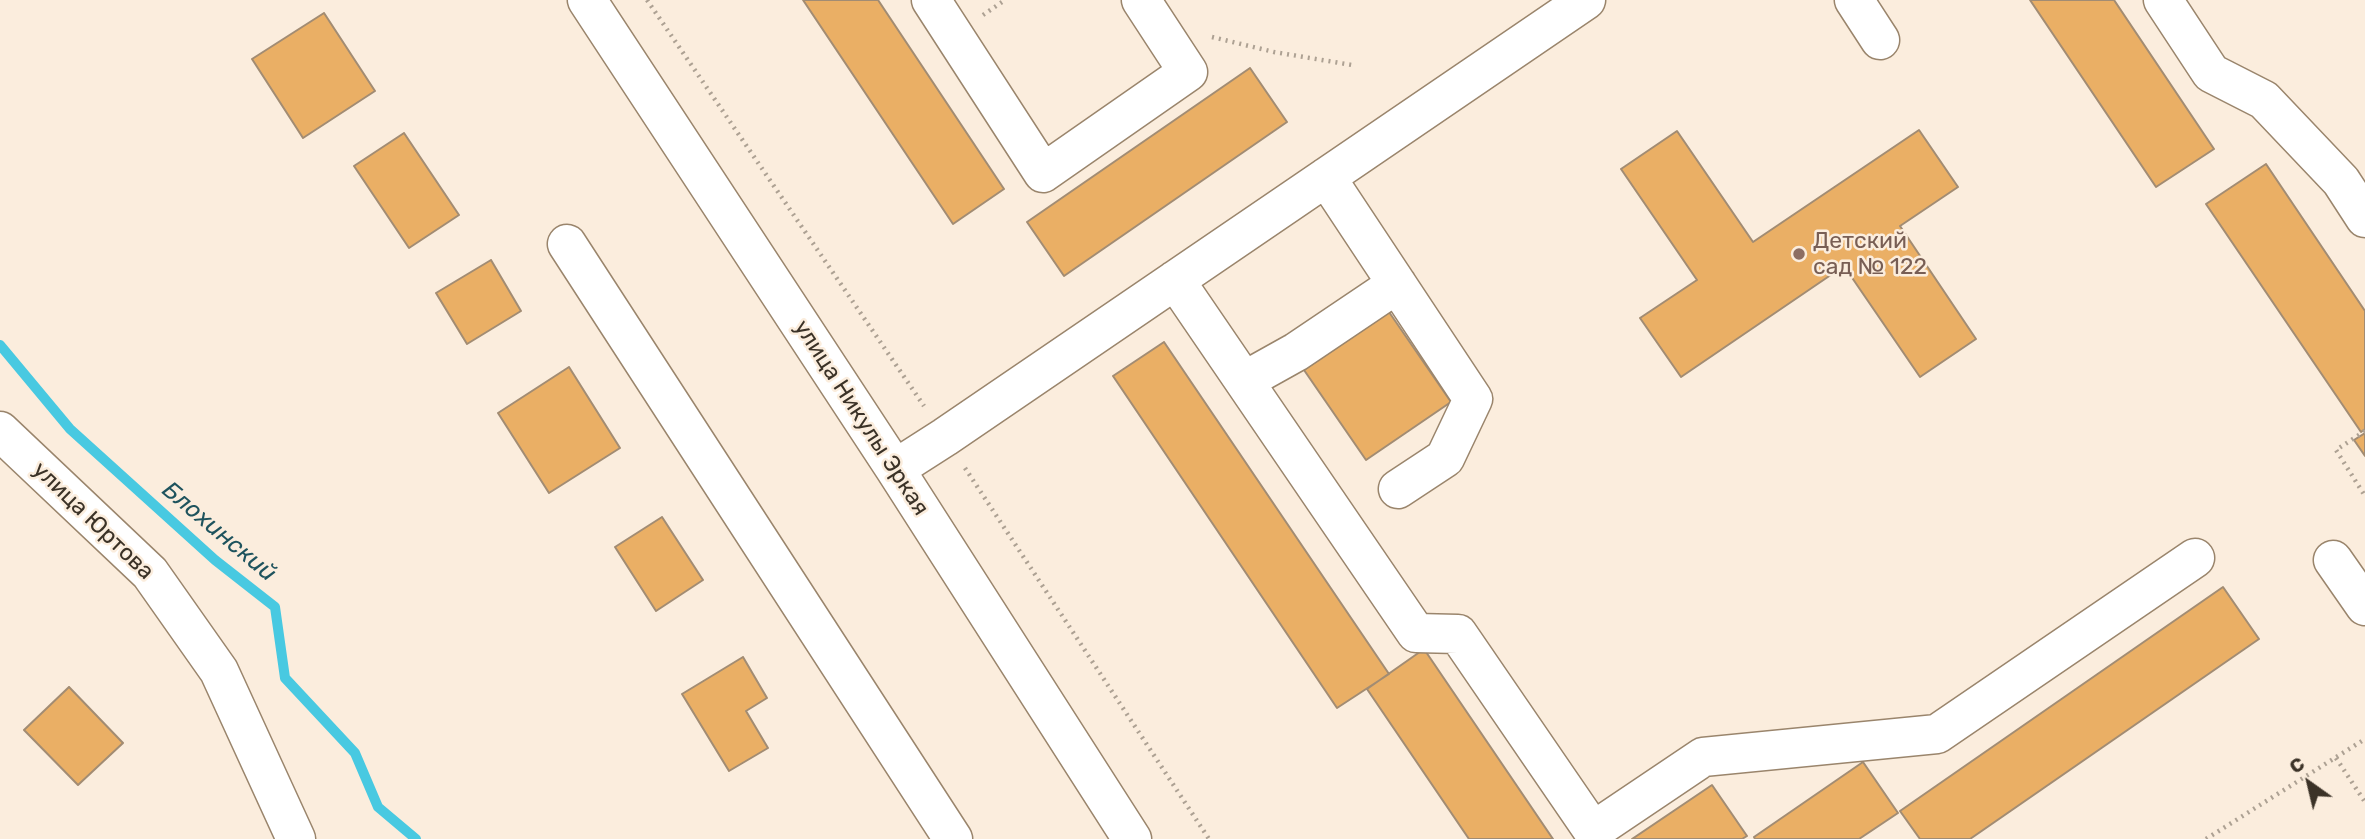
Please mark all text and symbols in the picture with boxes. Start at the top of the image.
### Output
place label: Детский сад № 122 [1813,227,1927,281]
marker: Детский сад № 122 [1791,246,1807,262]
street label: улица Никулы Эркая [787,315,935,521]
street label: улица Юртова [27,456,159,586]
water label: Блохинский [156,476,282,588]
north arrow [2274,748,2344,818]
text: С [2285,752,2309,778]

